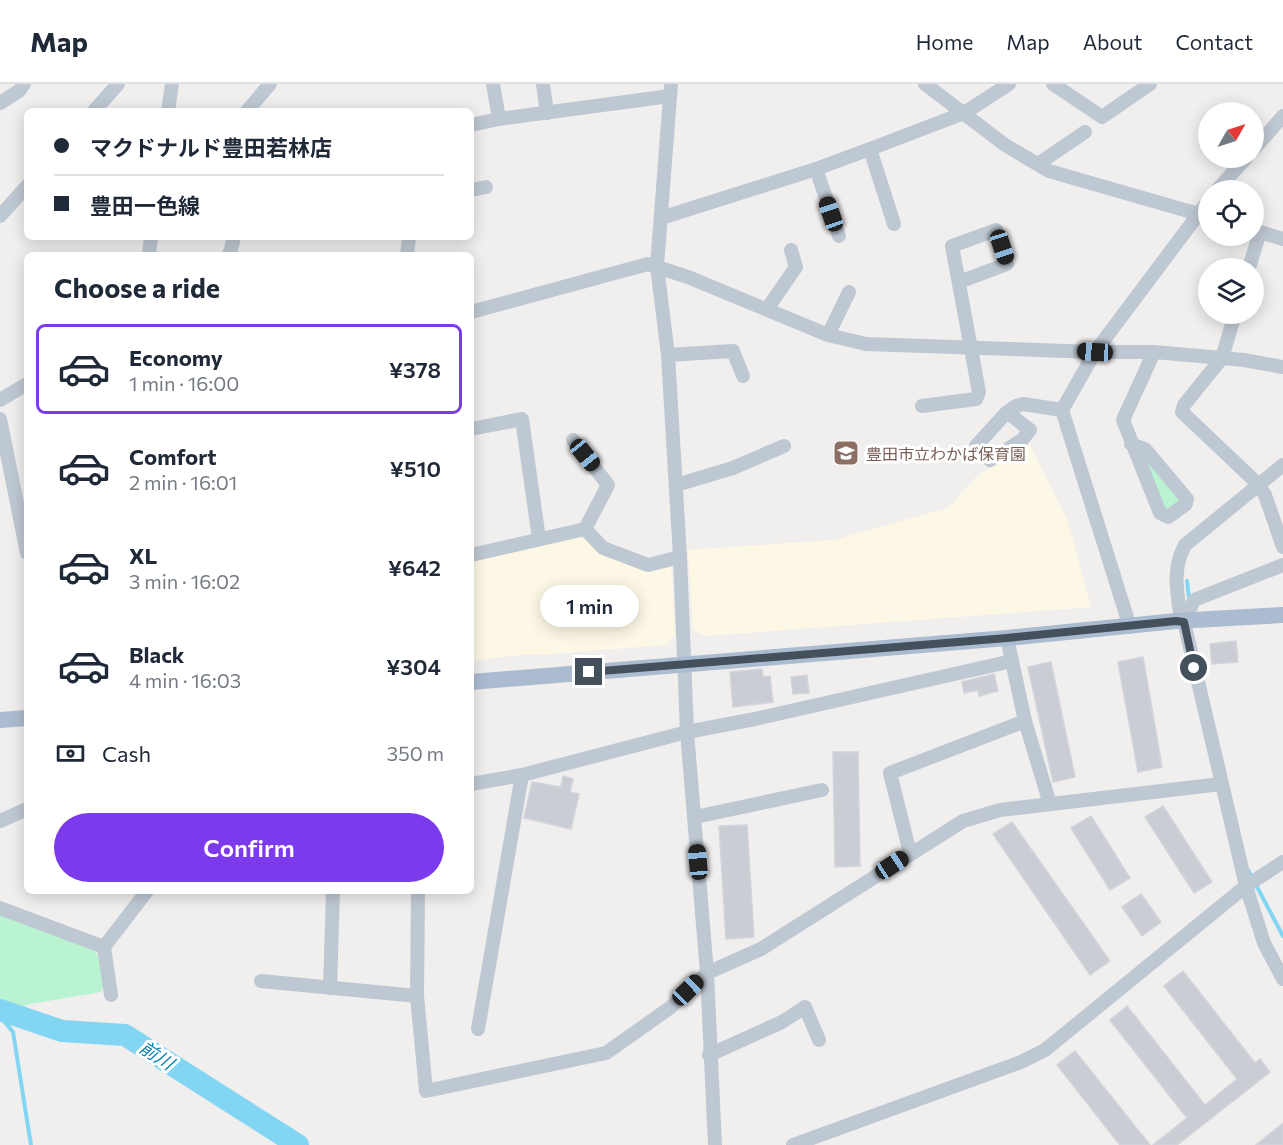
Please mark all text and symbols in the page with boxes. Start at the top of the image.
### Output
text: Map [30,24,88,58]
text: Home [916,29,973,54]
text: Map [1006,29,1050,54]
text: About [1083,29,1142,54]
text: Contact [1175,29,1253,54]
north arrow [1198,102,1264,168]
map controls [1198,102,1264,324]
text: マクドナルド豊田若林店 [90,134,332,161]
button: locate [1198,180,1264,246]
text: 豊田一色線 [90,192,200,219]
car [817,194,845,234]
car [988,227,1016,267]
button: layers [1198,258,1264,324]
text: Choose a ride [54,271,220,304]
icon: car [57,342,111,396]
car [1077,342,1113,362]
text: Economy [129,344,223,371]
text: ¥378 [389,356,441,383]
text: 1 min · 16:00 [129,371,239,395]
car [567,435,603,475]
school or university icon: 豊田市立わかば保育園 [831,438,861,468]
icon: car [57,441,111,495]
text: Comfort [129,443,217,470]
place label: 豊田市立わかば保育園 [866,444,1026,463]
text: ¥510 [390,455,441,482]
text: 2 min · 16:01 [129,470,237,494]
icon: car [57,540,111,594]
text: XL [129,542,157,569]
text: ¥642 [388,554,441,581]
text: 3 min · 16:02 [129,569,240,593]
callout: 1 min [540,585,638,627]
text: 1 min [566,594,613,618]
icon: car [57,639,111,693]
text: Black [129,641,184,668]
text: ¥304 [386,653,441,680]
route start [1180,654,1207,681]
route end [575,658,602,685]
text: 4 min · 16:03 [129,668,241,692]
icon: cash [54,737,87,770]
text: Cash [102,740,151,767]
text: 350 m [387,741,444,765]
button: Confirm [54,813,444,882]
car [687,843,709,881]
car [872,848,912,882]
car [669,971,707,1009]
water label: 前川 [136,1036,180,1075]

